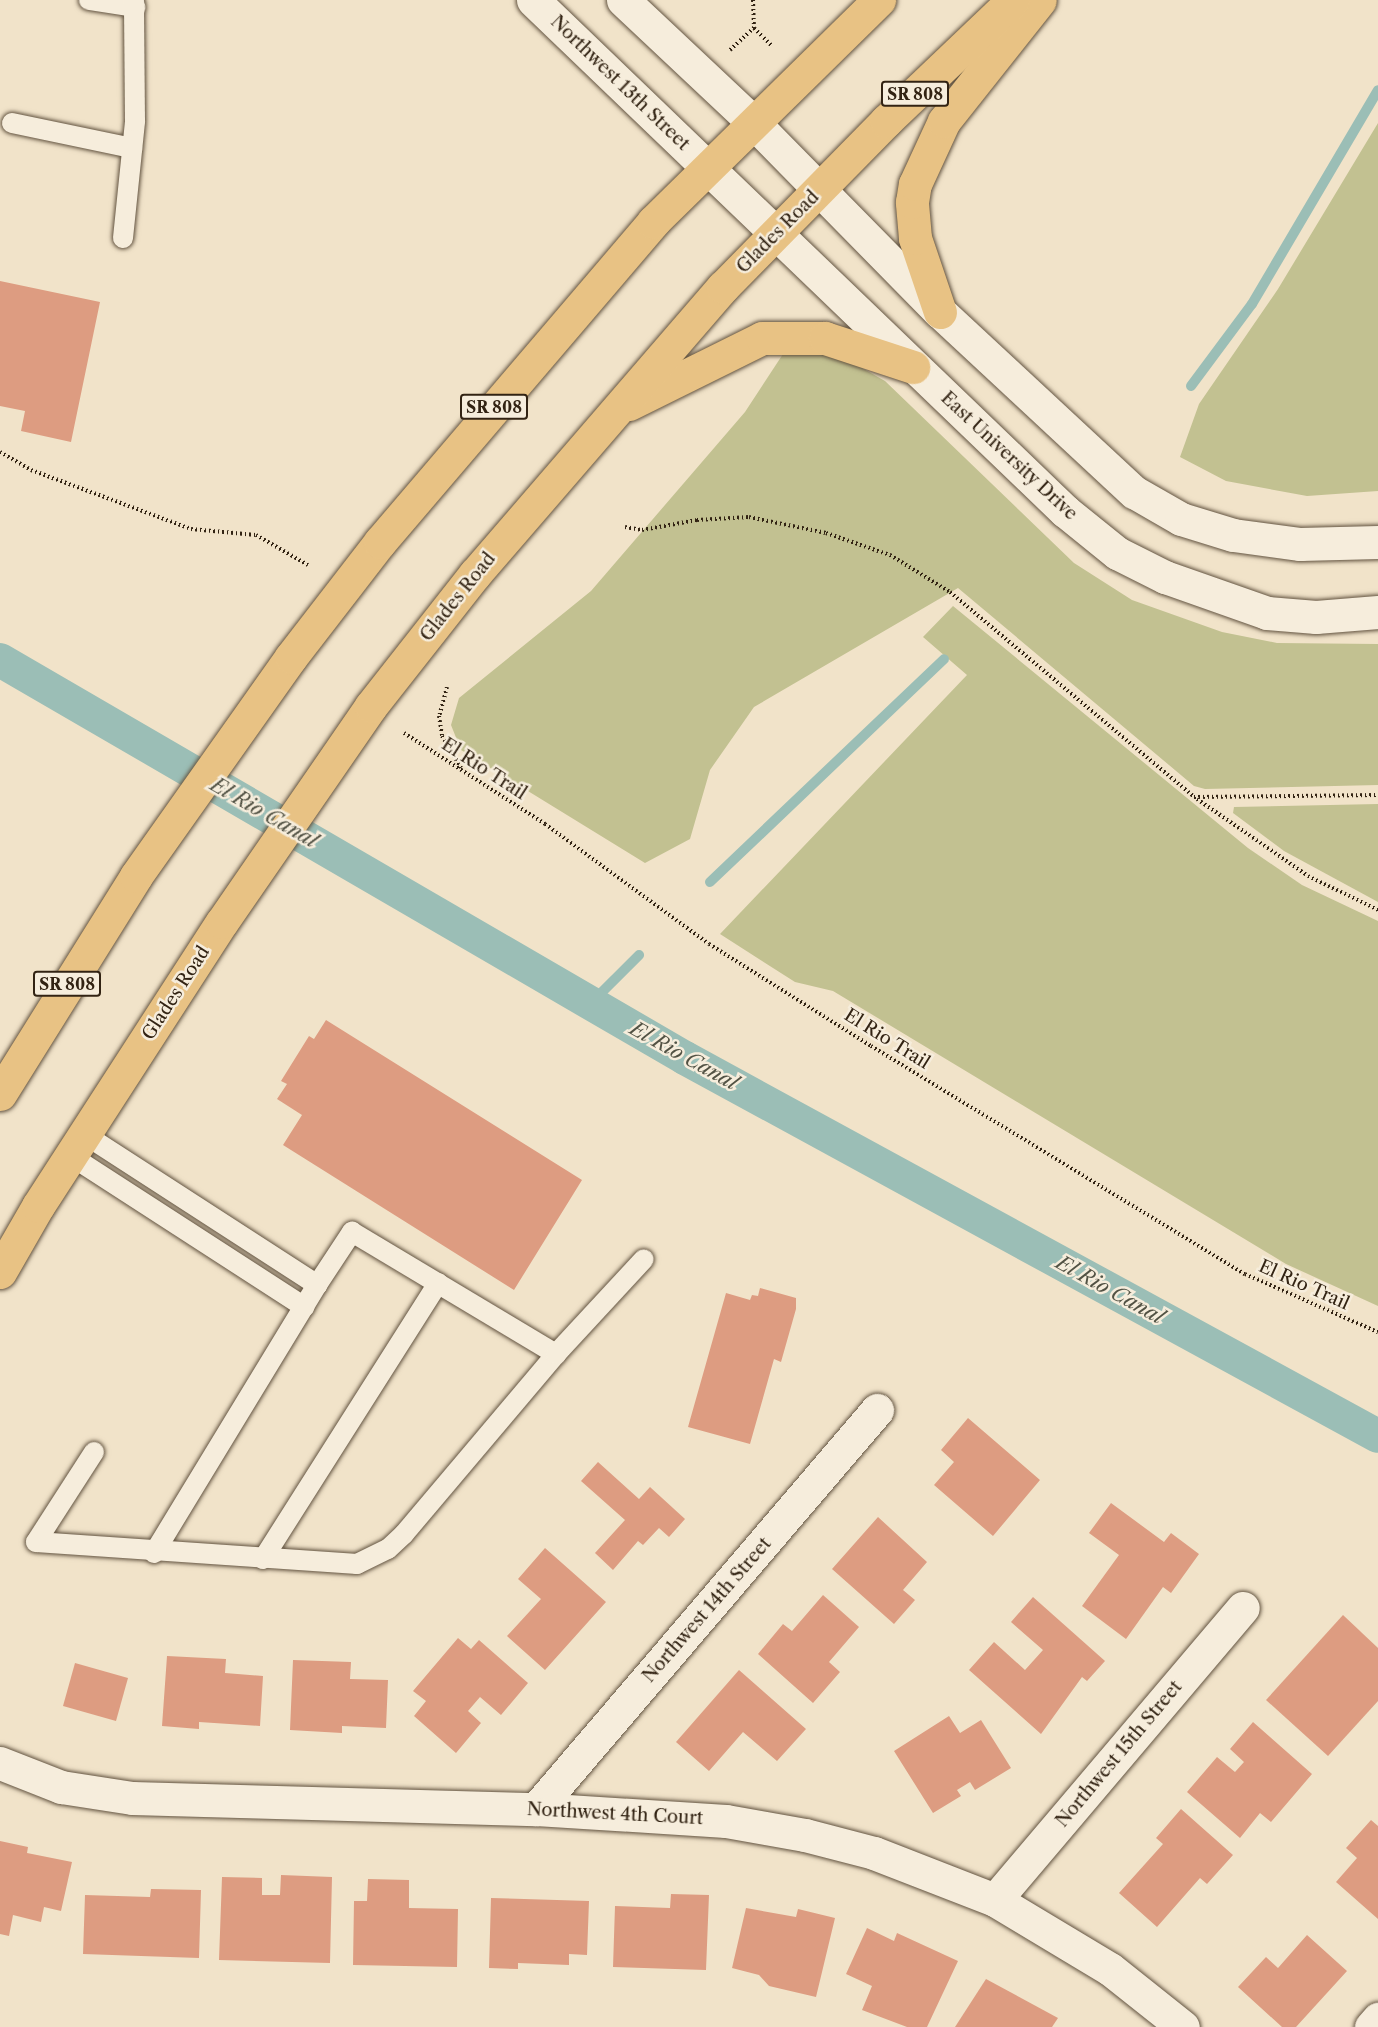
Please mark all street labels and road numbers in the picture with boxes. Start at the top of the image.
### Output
street label: Northwest 13th Street [546,11,694,155]
road number: SR 808 [880,81,950,107]
street label: Glades Road [732,186,824,278]
street label: East University Drive [936,387,1082,525]
road number: SR 808 [460,394,528,420]
street label: Glades Road [416,548,500,646]
street label: El Rio Trail [437,733,531,805]
street label: Glades Road [138,942,214,1044]
road number: SR 808 [32,971,101,997]
street label: El Rio Trail [840,1004,934,1074]
street label: El Rio Trail [1255,1255,1353,1315]
street label: Northwest 14th Street [638,1533,776,1687]
street label: Northwest 15th Street [1051,1676,1187,1832]
street label: Northwest 4th Court [526,1799,704,1829]

